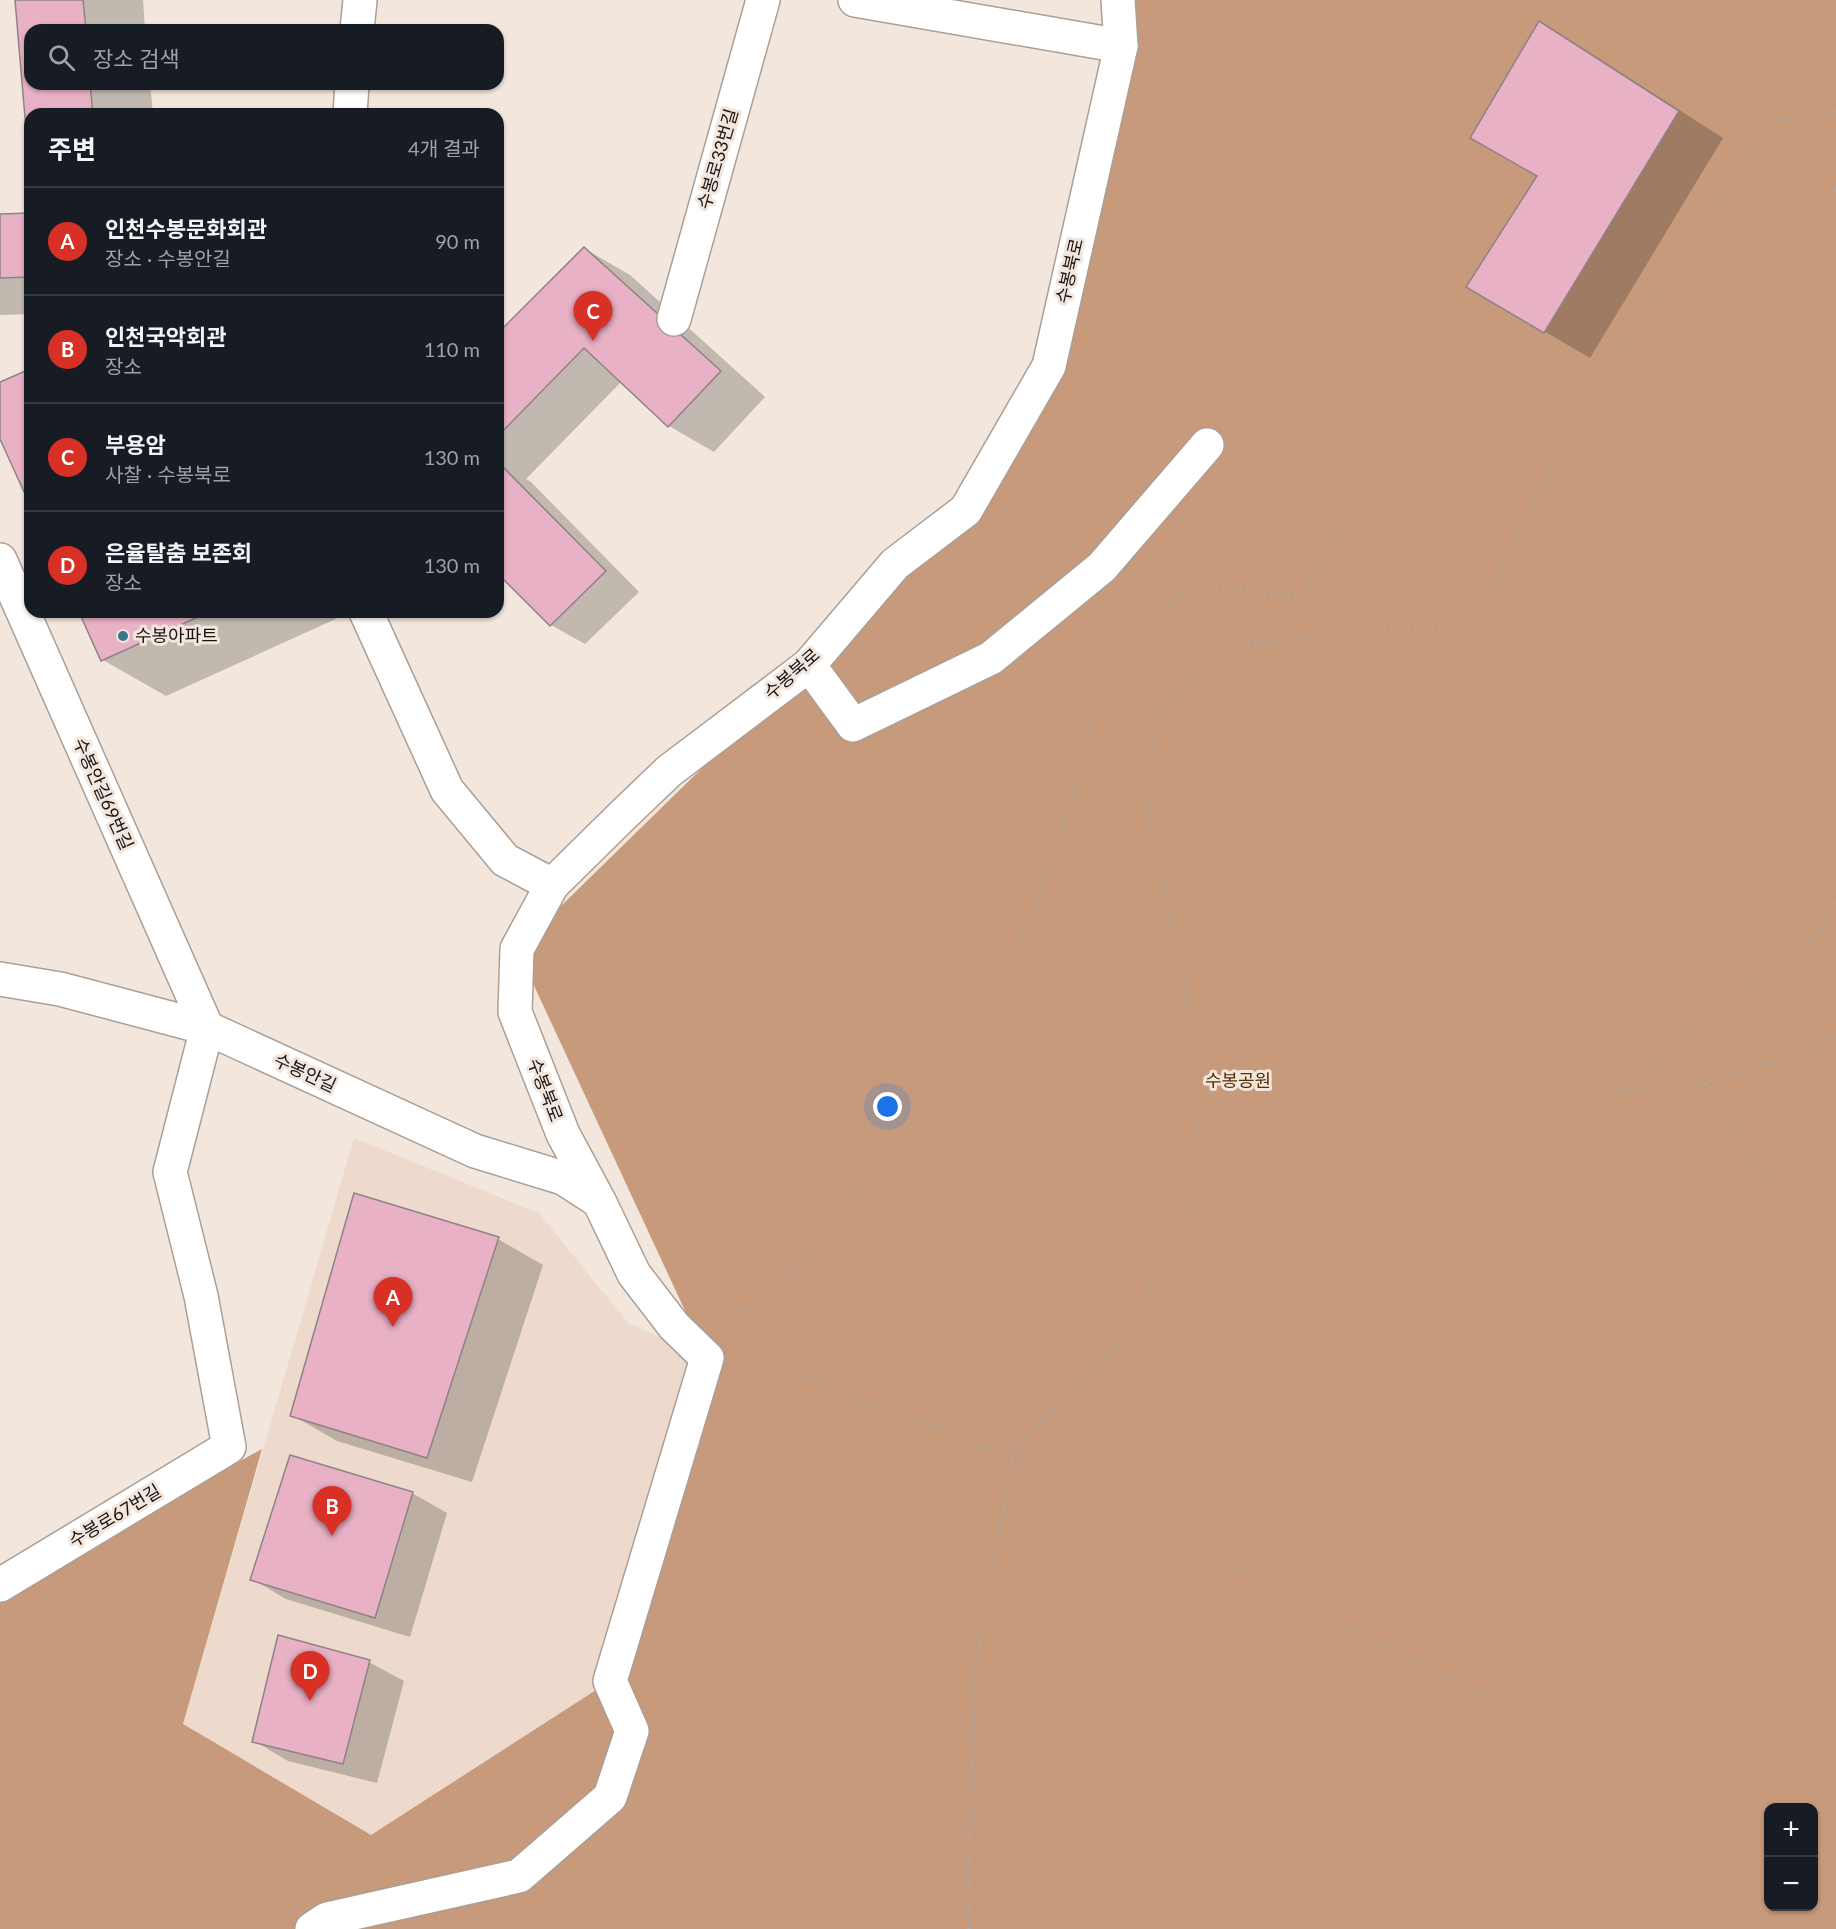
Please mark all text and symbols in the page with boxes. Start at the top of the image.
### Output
search box [24,24,504,90]
icon: search [45,41,78,74]
text: 장소 검색 [93,45,180,72]
street label: 수봉로33번길 [692,106,742,212]
text: 주변 [48,133,96,165]
text: 4개 결과 [408,136,480,160]
text: 인천수봉문화회관 [105,215,267,242]
text: A [61,229,74,253]
text: 90 m [435,229,480,253]
street label: 수봉북로 [1051,236,1087,306]
text: 장소 · 수봉안길 [105,246,231,270]
pin: C [574,292,612,341]
text: 인천국악회관 [105,323,226,350]
text: B [61,337,74,361]
text: 110 m [424,337,480,361]
text: 장소 [105,354,142,378]
text: 부용암 [105,431,166,458]
text: C [61,445,74,469]
text: 130 m [424,445,480,469]
text: 사찰 · 수봉북로 [105,462,231,486]
text: 은율탈춤 보존회 [105,539,252,566]
text: D [60,553,75,577]
text: 130 m [424,553,480,577]
text: 장소 [105,570,142,594]
place label: 수봉아파트 [135,624,218,646]
marker: 수봉아파트 [116,629,130,643]
street label: 수봉북로 [759,643,824,703]
street label: 수봉안길69번길 [69,734,138,853]
street label: 수봉안길 [271,1048,340,1096]
street label: 수봉북로 [524,1055,568,1125]
park label: 수봉공원 [1205,1069,1271,1091]
your location [873,1092,902,1121]
pin: A [374,1278,412,1327]
street label: 수봉로67번길 [64,1479,165,1551]
pin: B [312,1486,352,1536]
pin: D [290,1652,330,1701]
map controls [1764,1803,1818,1911]
button: + [1764,1803,1818,1857]
button: − [1764,1857,1818,1911]

